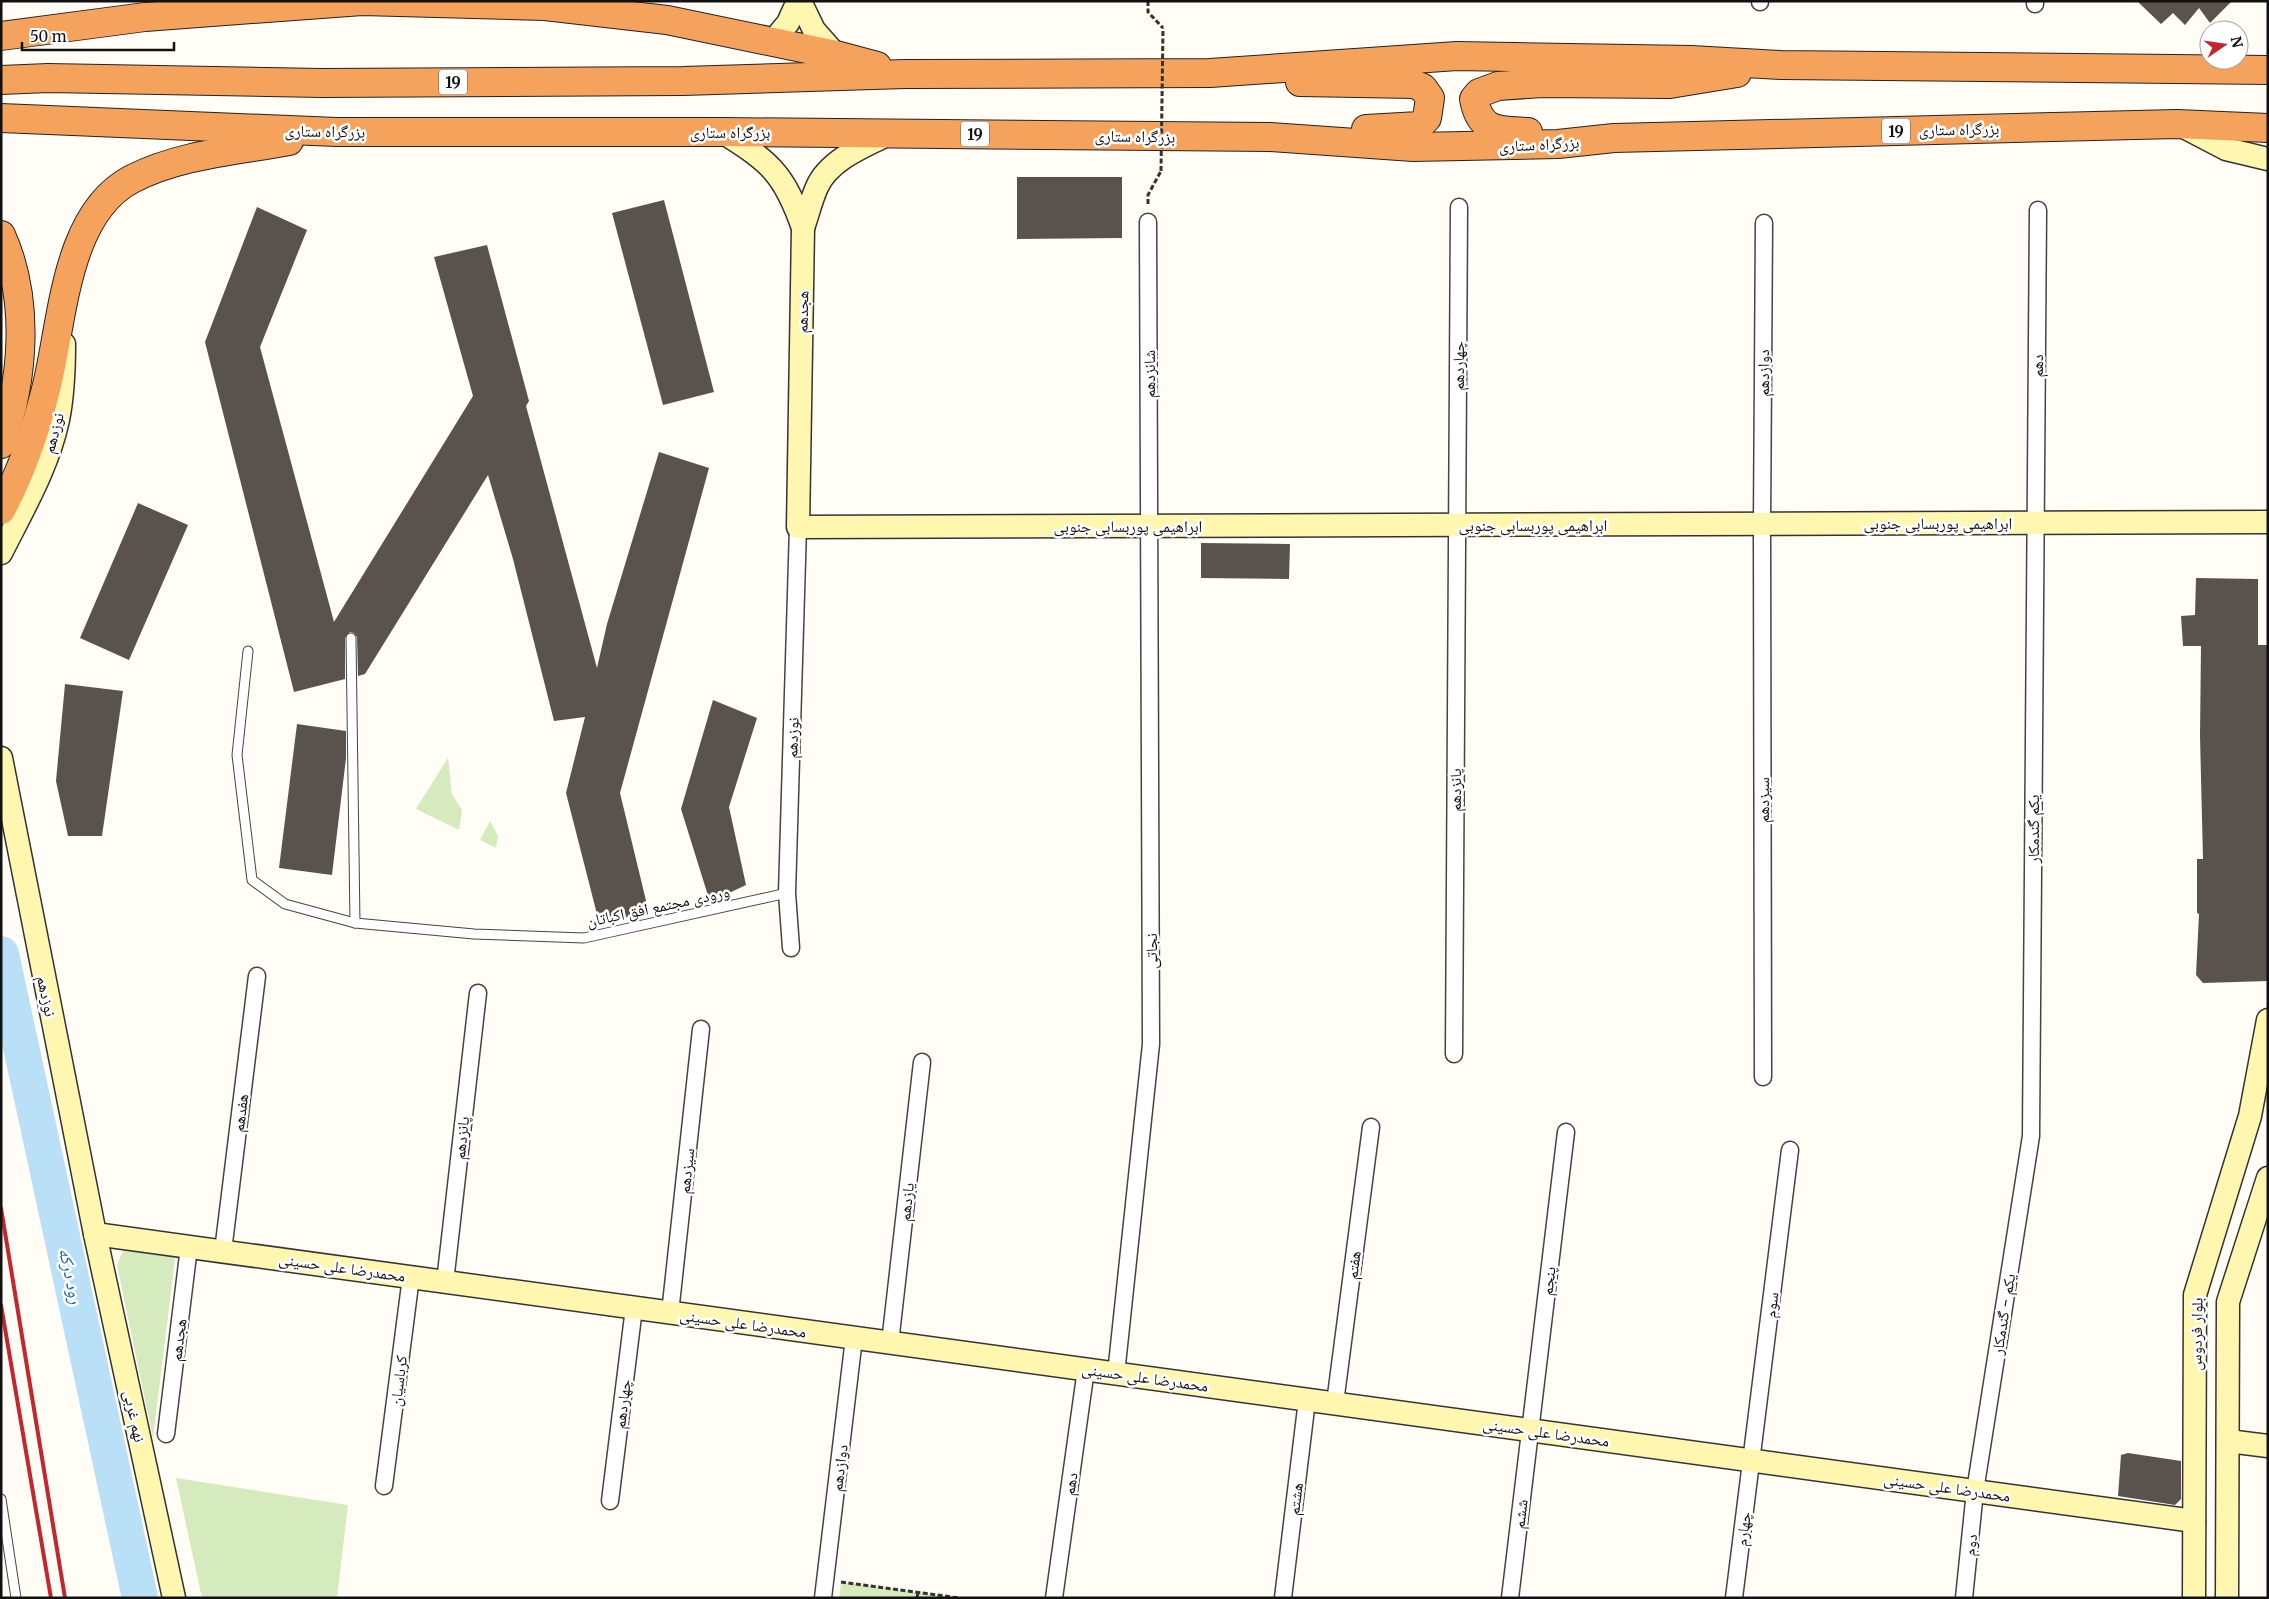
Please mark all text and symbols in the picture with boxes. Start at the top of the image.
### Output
scale bar [22,20,175,52]
north arrow [2199,20,2249,70]
text: 50 m [30,27,67,46]
text: N [2227,35,2247,49]
road number: 19 [439,70,467,94]
road number: 19 [1882,118,1910,144]
street label: بزرگراه ستاری [1918,118,2000,141]
street label: بزرگراه ستاری [284,120,366,143]
street label: بزرگراه ستاری [690,122,770,143]
road number: 19 [961,122,989,146]
street label: بزرگراه ستاری [1094,125,1176,148]
street label: بزرگراه ستاری [1498,132,1580,157]
street label: هجدهم [792,290,813,334]
street label: چهاردهم [1448,341,1469,391]
street label: دوازدهم [1753,349,1774,397]
street label: شانزدهم [1139,350,1160,398]
street label: دهم [2027,354,2048,378]
street label: نوزدهم [38,410,69,456]
street label: ابراهیمی پوربسابی جنوبی [1864,513,2012,534]
street label: ابراهیمی پوربسابی جنوبی [1459,515,1607,536]
street label: ابراهیمی پوربسابی جنوبی [1054,516,1202,537]
street label: نوزدهم [781,717,804,759]
street label: پانزدهم [1445,768,1466,812]
street label: سیزدهم [1753,777,1774,823]
street label: یکم گندمکار [2023,795,2044,864]
street label: ورودی مجتمع افق اکباتان [585,881,732,932]
street label: نجاتی [1141,933,1162,969]
street label: نوزدهم [32,974,61,1018]
street label: هفدهم [228,1093,253,1133]
street label: پانزدهم [449,1115,474,1161]
street label: سیزدهم [674,1147,699,1195]
street label: یازدهم [894,1182,919,1223]
water label: رود درکه [54,1246,88,1306]
street label: محمدرضا علی حسینی [277,1248,407,1287]
street label: هفتم [1341,1250,1366,1280]
street label: پنجم [1536,1265,1561,1297]
street label: یکم - گندمکار [1987,1272,2020,1357]
street label: سوم [1759,1291,1783,1319]
street label: بلوار فردوس [2185,1297,2208,1371]
street label: محمدرضا علی حسینی [678,1304,808,1343]
street label: هجدهم [165,1317,192,1363]
street label: کرباسیان [385,1354,412,1408]
street label: محمدرضا علی حسینی [1080,1358,1210,1397]
street label: چهاردهم [609,1378,636,1430]
street label: نهم غربی [119,1388,150,1444]
street label: محمدرضا علی حسینی [1481,1413,1611,1452]
street label: دوازدهم [826,1443,853,1493]
street label: محمدرضا علی حسینی [1882,1468,2012,1507]
street label: دهم [1058,1471,1083,1497]
street label: هشتم [1283,1481,1308,1517]
street label: ششم [1508,1498,1533,1530]
street label: چهارم [1731,1511,1756,1547]
street label: دوم [1959,1533,1982,1557]

